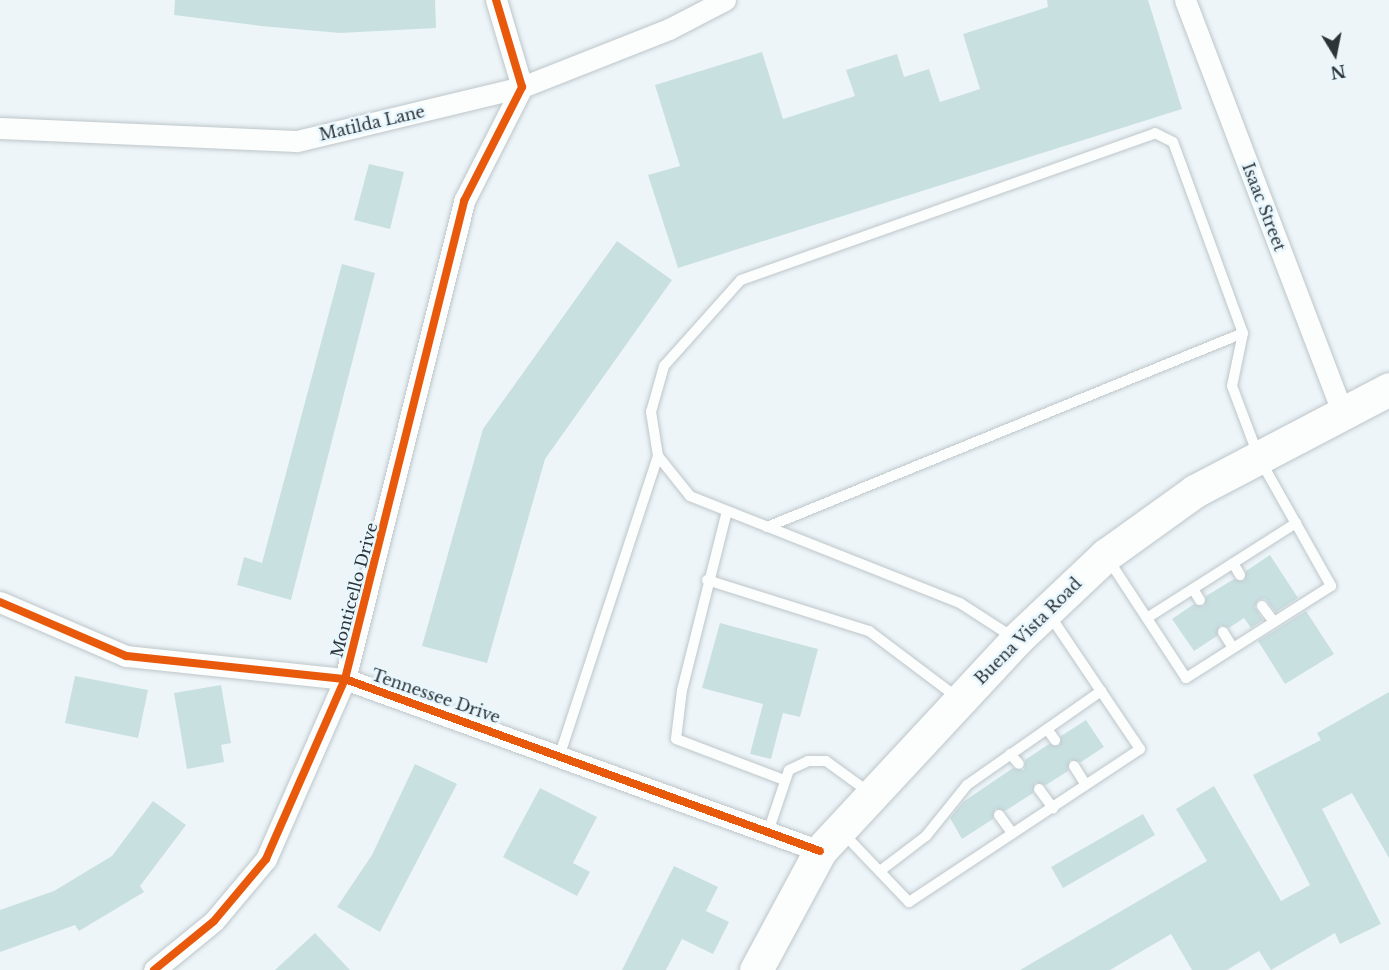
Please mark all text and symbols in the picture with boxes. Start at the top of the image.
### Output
north arrow [1305,24,1365,84]
text: N [1329,61,1347,83]
street label: Matilda Lane [317,102,427,144]
street label: Isaac Street [1238,160,1290,254]
street label: Monticello Drive [327,520,381,660]
street label: Buena Vista Road [970,573,1086,689]
street label: Tennessee Drive [369,665,503,727]

